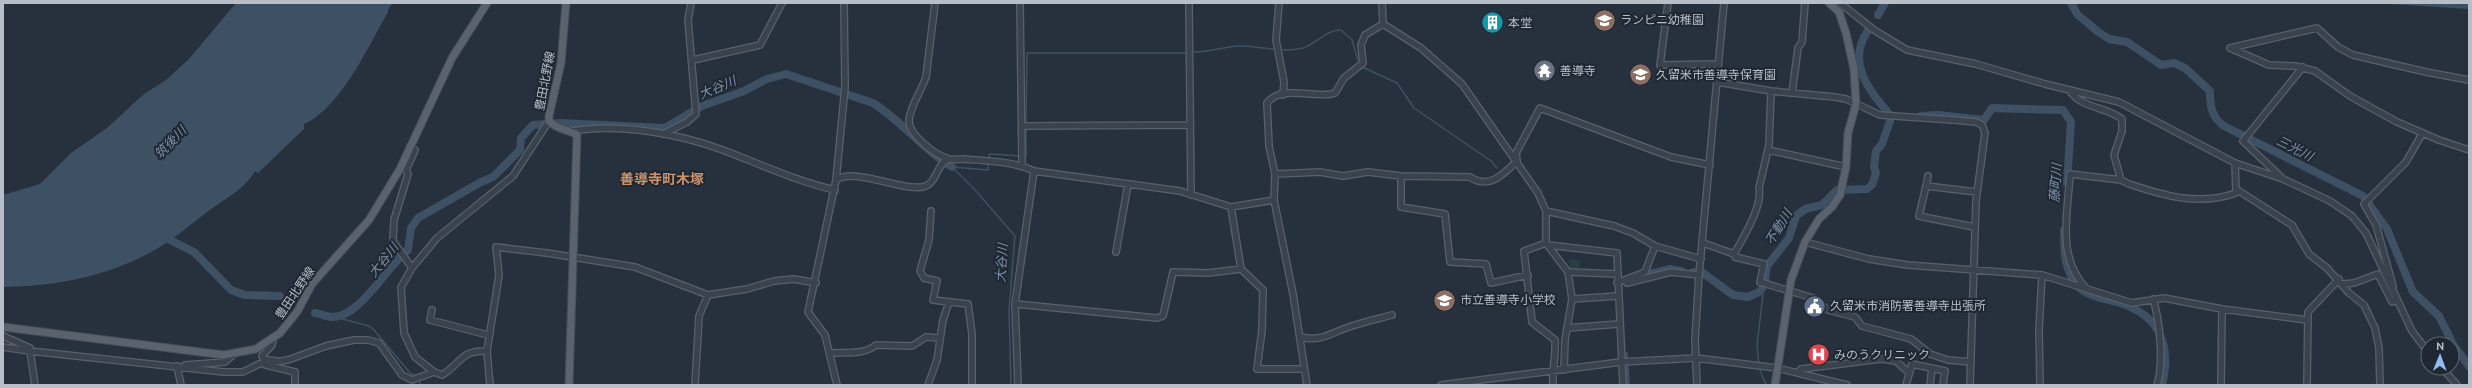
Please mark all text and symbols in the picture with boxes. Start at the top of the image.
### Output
school or university icon: ランピニ幼稚園 [1592,7,1618,33]
building icon: 本堂 [1479,10,1505,36]
place label: ランピニ幼稚園 [1620,13,1704,26]
place label: 本堂 [1508,16,1532,29]
street label: 豊田北野線 [532,50,557,112]
temple icon: 善導寺 [1531,58,1557,84]
school or university icon: 久留米市善導寺保育園 [1628,62,1654,88]
place label: 善導寺 [1560,64,1596,77]
place label: 久留米市善導寺保育園 [1656,68,1776,81]
water label: 大谷川 [696,72,740,101]
water label: 筑後川 [151,122,190,161]
water label: 三光川 [2274,133,2317,164]
water label: 藤町川 [2047,161,2063,203]
district label: 善導寺町木塚 [620,171,704,187]
water label: 不動川 [1762,205,1795,247]
water label: 大谷川 [365,239,402,280]
water label: 大谷川 [993,241,1009,283]
street label: 豊田北野線 [272,264,317,321]
school or university icon: 市立善導寺小学校 [1431,287,1457,313]
place label: 市立善導寺小学校 [1460,293,1556,306]
public building icon: 久留米市消防署善導寺出張所 [1801,293,1827,319]
place label: 久留米市消防署善導寺出張所 [1830,299,1986,312]
north arrow [2420,336,2460,376]
text: N [2436,340,2444,352]
hospital icon: みのうクリニック [1806,342,1832,368]
place label: みのうクリニック [1834,348,1930,361]

